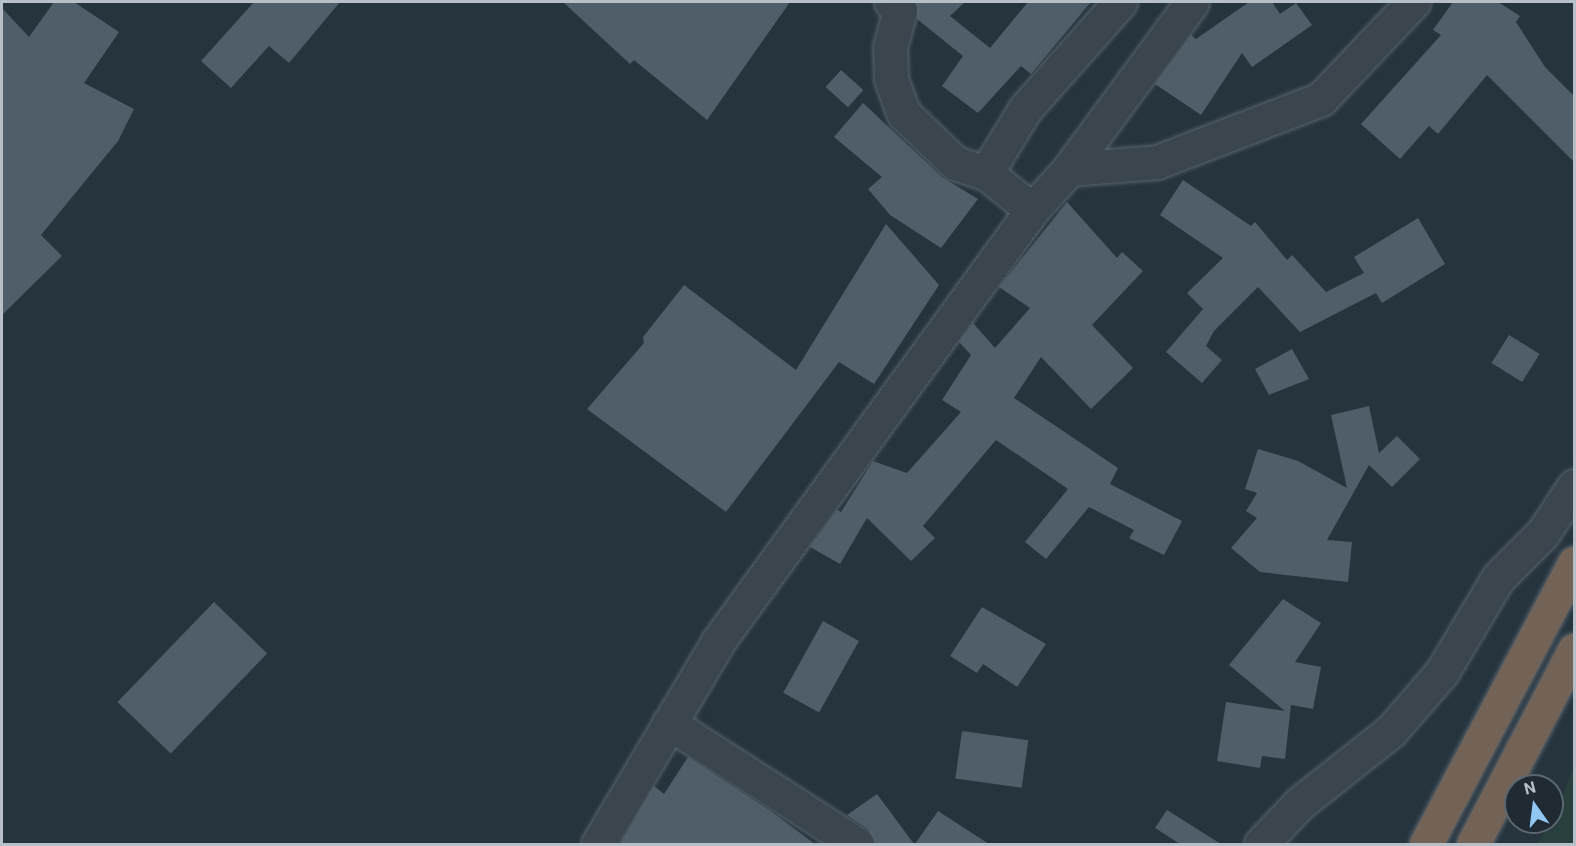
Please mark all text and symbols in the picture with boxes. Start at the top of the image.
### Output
north arrow [1504,774,1564,834]
text: N [1522,777,1538,799]

